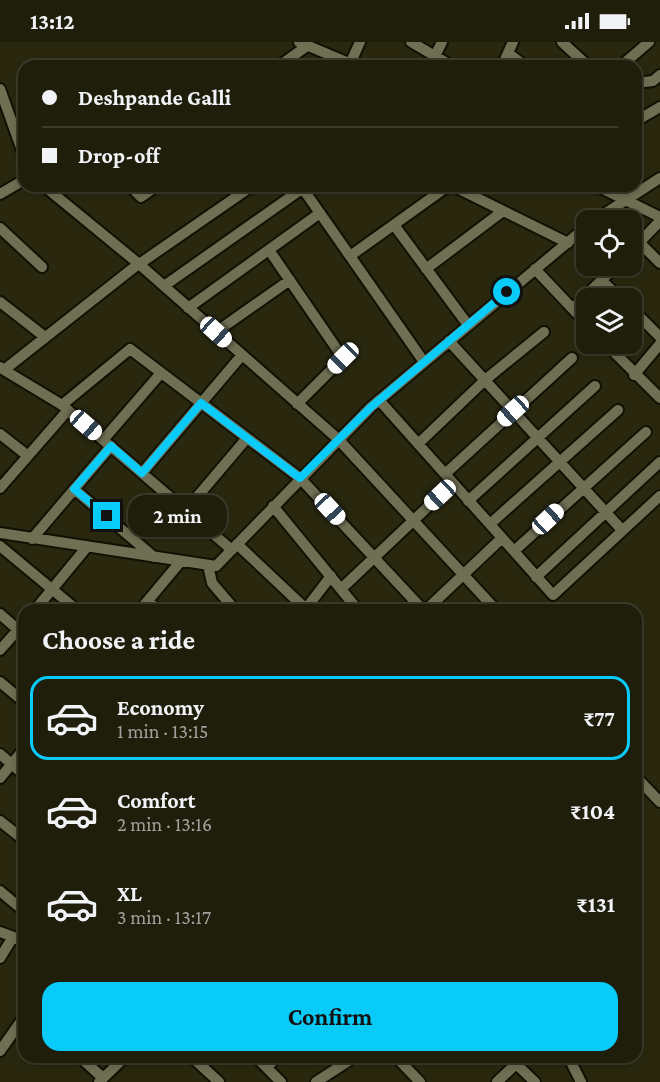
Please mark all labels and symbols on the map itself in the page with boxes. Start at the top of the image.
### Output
route start [493,278,520,305]
car [197,313,235,351]
car [324,339,362,377]
car [494,392,532,430]
car [67,406,105,444]
car [421,476,459,514]
car [311,490,349,528]
callout: 2 min [128,495,227,537]
car [529,500,567,538]
route end [93,502,120,529]

